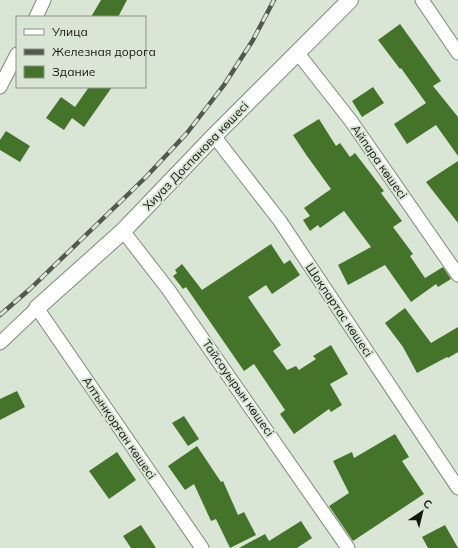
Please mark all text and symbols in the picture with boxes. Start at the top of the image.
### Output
legend [16,16,146,88]
text: Улица [51,24,88,39]
text: Железная дорога [52,44,156,59]
text: Здание [52,64,96,79]
street label: Хиуаз Доспанова көшесі [140,98,251,213]
street label: Айпара көшесі [348,122,411,202]
street label: Шоқпартас көшесі [303,260,376,359]
street label: Тайсауырын көшесі [199,336,278,439]
street label: Алтынқорған көшесі [79,373,159,482]
north arrow [402,492,442,532]
text: С [421,496,435,512]

